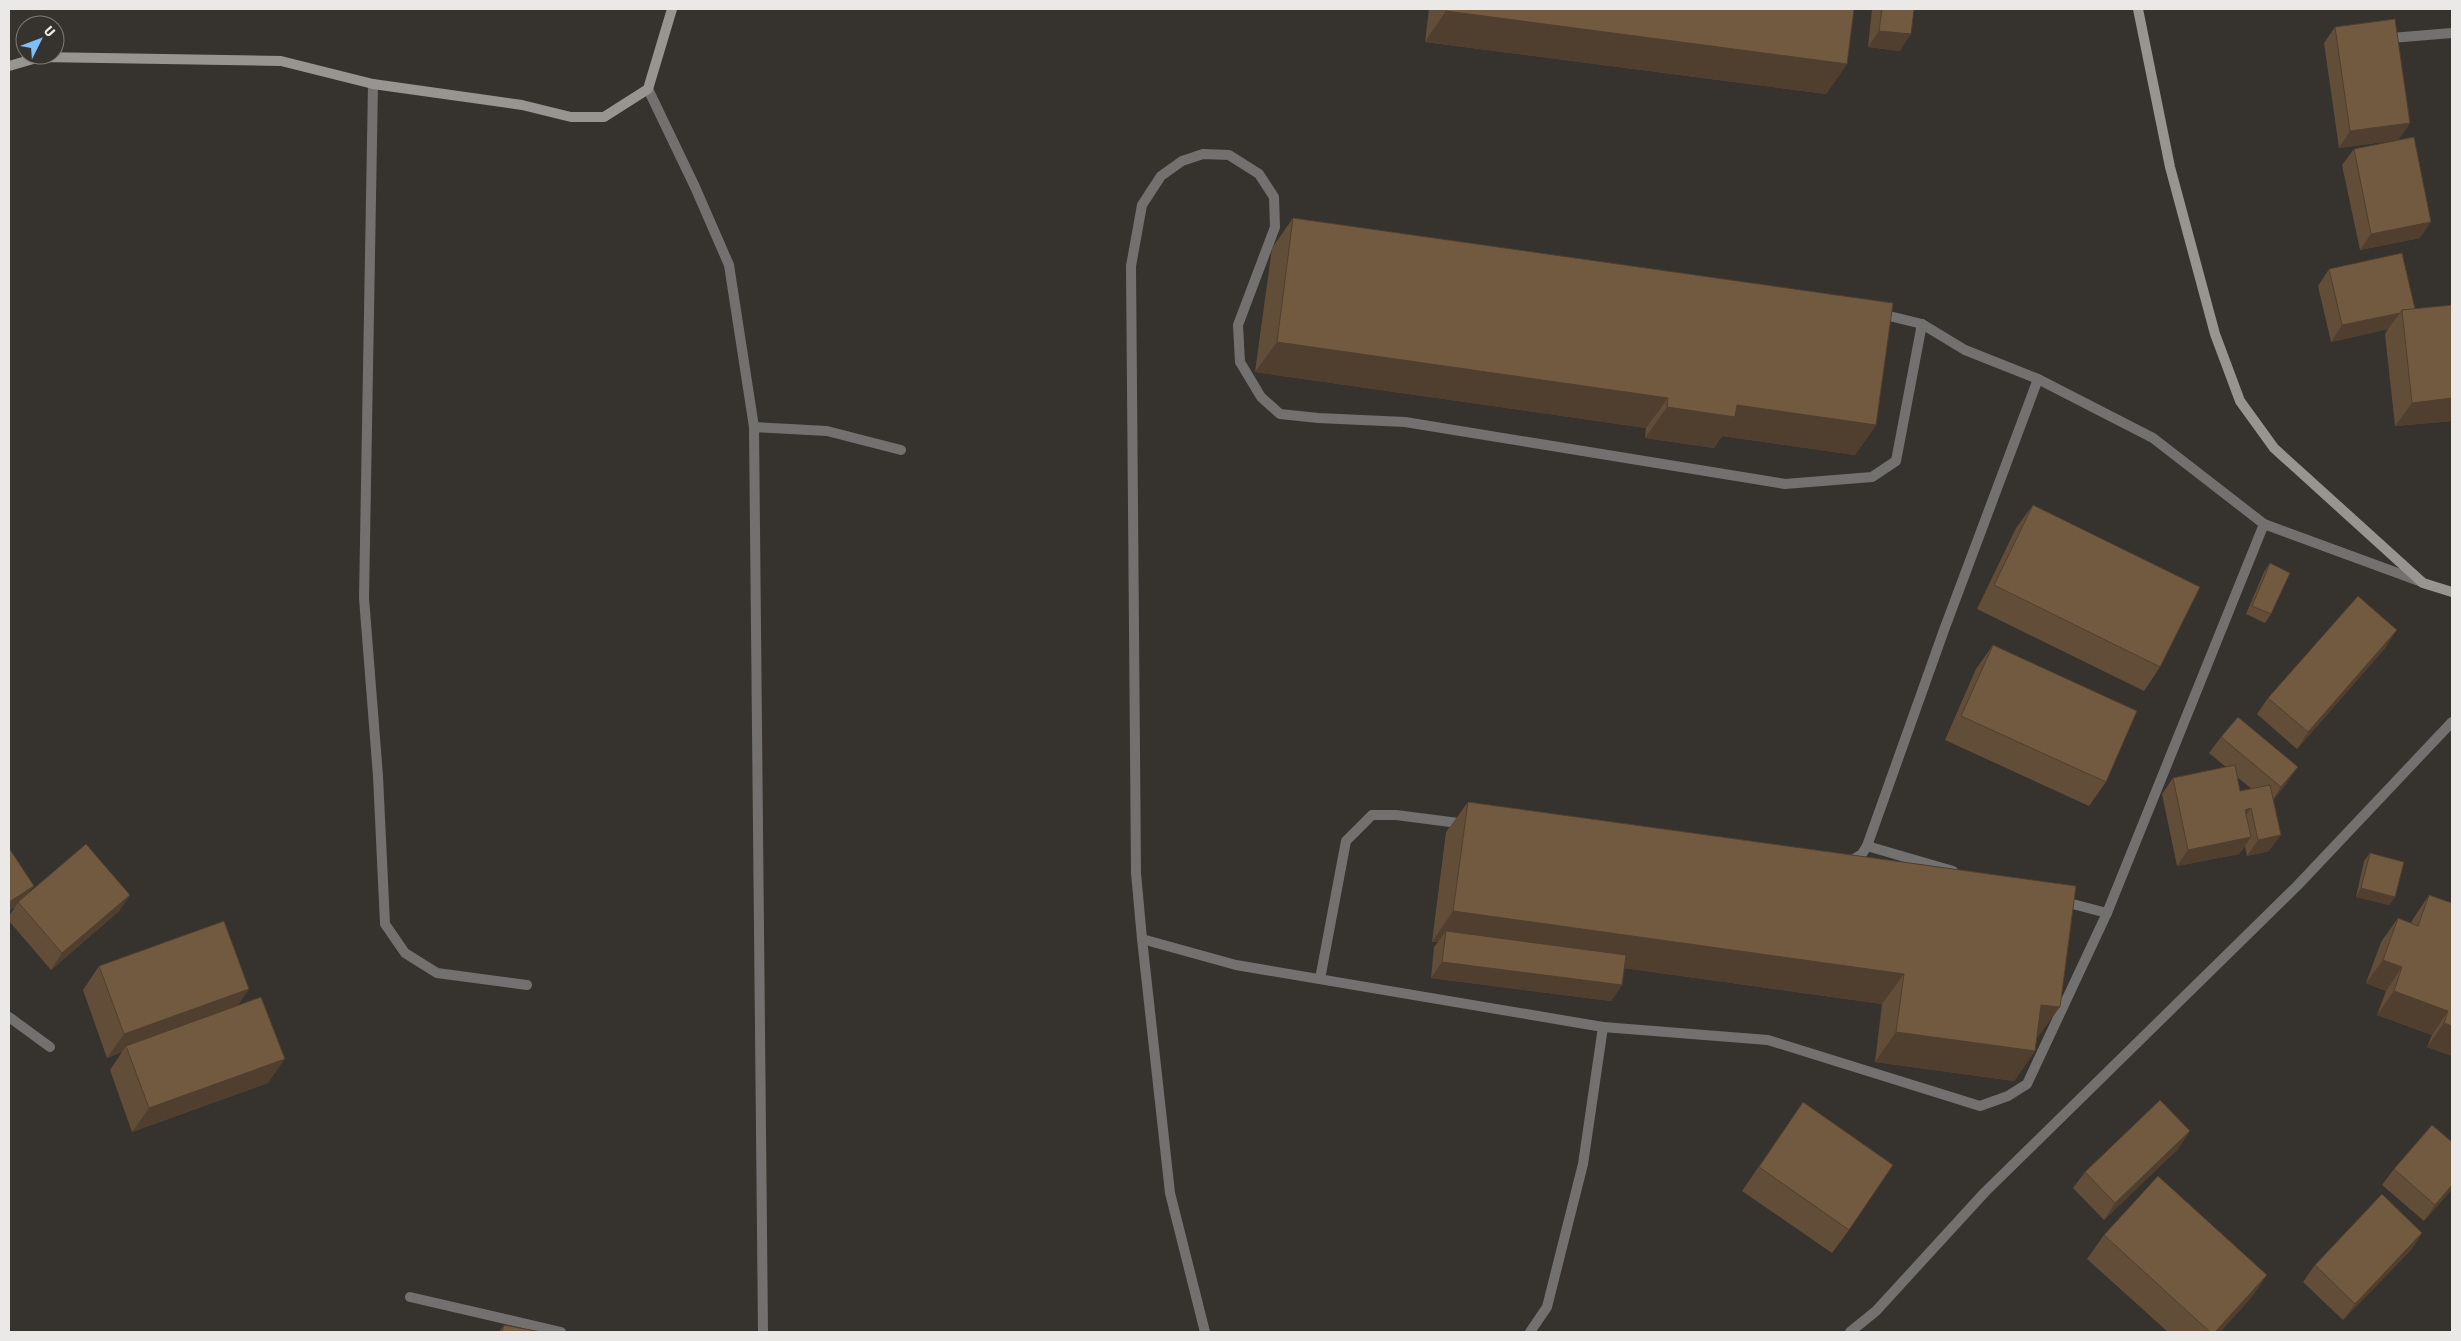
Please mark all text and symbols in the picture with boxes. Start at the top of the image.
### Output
north arrow [15,15,65,65]
text: U [40,23,58,40]

